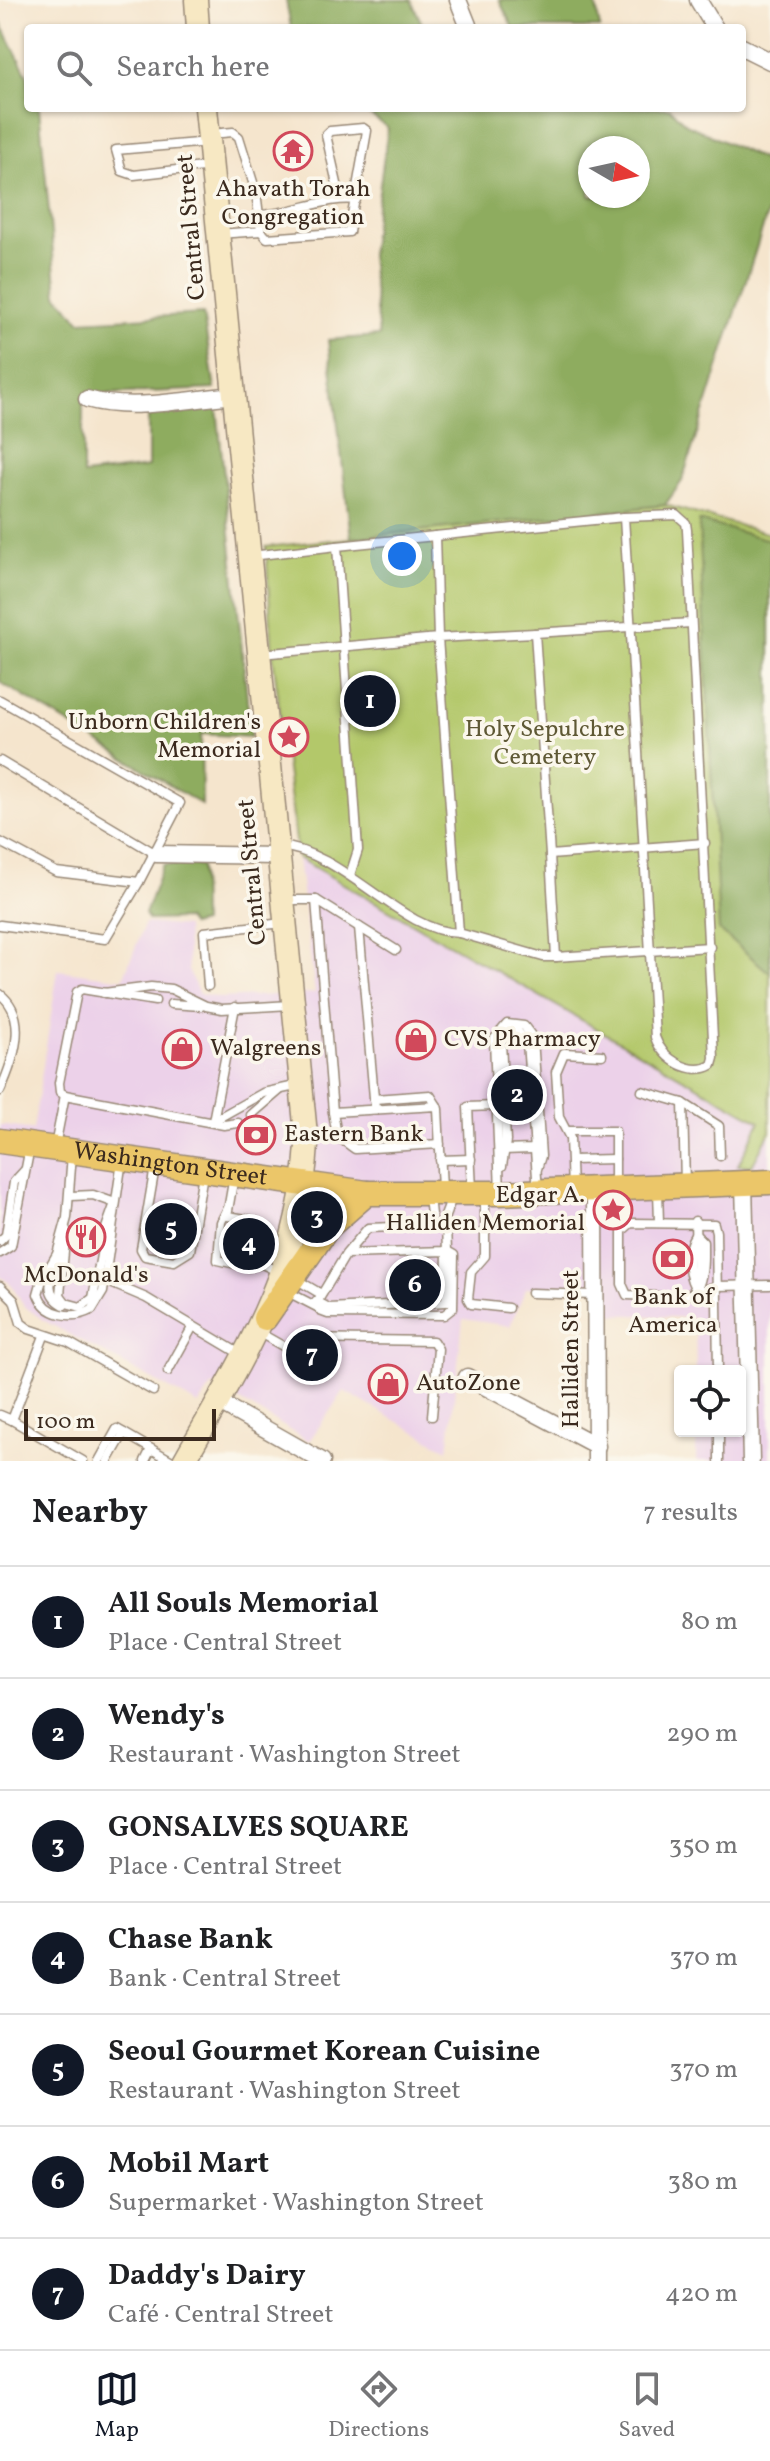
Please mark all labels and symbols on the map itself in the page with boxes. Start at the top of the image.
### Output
temple icon: Ahavath Torah Congregation [272,130,314,172]
north arrow [578,136,650,208]
street label: Central Street [169,152,215,302]
place label: Ahavath Torah Congregation [216,173,370,235]
your location [382,536,422,576]
pin: 1 [344,671,396,731]
place label: Unborn Children's Memorial [68,706,261,768]
park label: Holy Sepulchre Cemetery [465,713,625,775]
place icon: Unborn Children's Memorial [268,716,310,758]
street label: Central Street [230,797,276,947]
shop icon: CVS Pharmacy [395,1019,437,1061]
place label: CVS Pharmacy [444,1023,601,1057]
shop icon: Walgreens [161,1028,203,1070]
place label: Walgreens [210,1032,321,1066]
pin: 2 [491,1065,543,1125]
bank icon: Eastern Bank [235,1114,277,1156]
place label: Eastern Bank [284,1118,424,1152]
street label: Washington Street [71,1135,270,1196]
place label: Edgar A. Halliden Memorial [386,1179,585,1241]
pin: 3 [291,1187,343,1247]
place icon: Edgar A. Halliden Memorial [592,1189,634,1231]
pin: 5 [145,1199,197,1259]
pin: 4 [223,1214,275,1274]
restaurant icon: McDonald's [65,1216,107,1258]
bank icon: Bank of America [652,1238,694,1280]
pin: 6 [389,1255,441,1315]
place label: McDonald's [24,1259,148,1293]
street label: Halliden Street [555,1270,589,1428]
place label: Bank of America [628,1281,718,1343]
pin: 7 [286,1325,338,1385]
shop icon: AutoZone [367,1363,409,1405]
place label: AutoZone [416,1367,521,1401]
scale bar [24,1405,216,1441]

